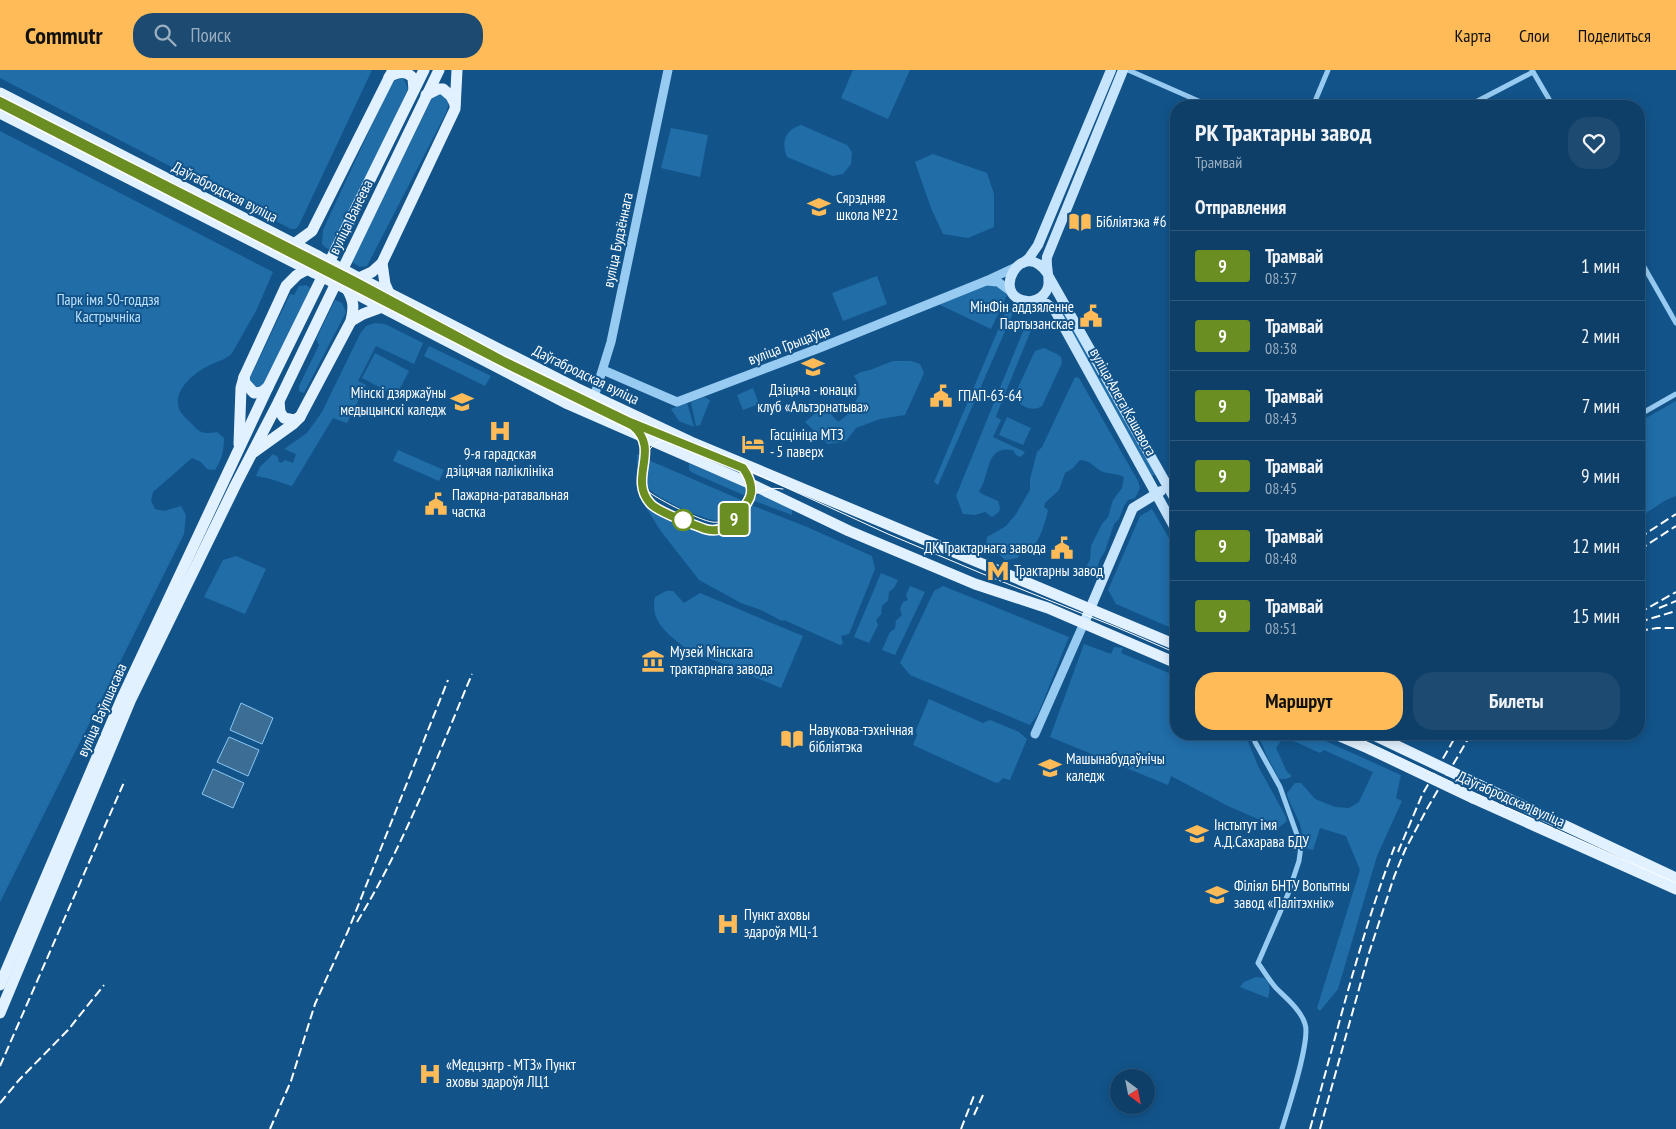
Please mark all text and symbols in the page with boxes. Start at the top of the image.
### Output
search box [133,13,483,58]
text: Commutr [25,20,103,51]
icon: search [151,21,179,49]
text: Поиск [191,23,231,47]
text: Карта [1454,24,1491,47]
text: Слои [1519,24,1550,47]
text: Поделиться [1578,24,1651,47]
text: РК Трактарны завод [1195,117,1371,148]
button: heart [1568,117,1620,169]
text: Трамвай [1195,152,1242,172]
street label: Даўгабродская вуліца [169,157,281,226]
street label: вуліца Ванеева [324,176,377,257]
place label: Сярэдняя школа №22 [836,188,898,224]
street label: вуліца Будзённага [598,191,637,289]
school or university icon: Сярэдняя школа №22 [806,194,832,220]
text: Отправления [1195,195,1286,219]
library icon: Бібліятэка #6 [1067,209,1093,235]
place label: Бібліятэка #6 [1096,212,1167,231]
text: Трамвай [1265,244,1323,268]
text: 9 [1218,254,1227,277]
text: 1 мин [1581,254,1620,278]
text: 08:37 [1265,268,1297,288]
park label: Парк імя 50-годдзя Кастрычніка [57,290,159,326]
place label: МінФін аддзяленне Партызанскае [970,297,1074,333]
public building icon: МінФін аддзяленне Партызанскае [1078,303,1104,329]
text: Трамвай [1265,314,1323,338]
street label: вуліца Грыцаўца [745,320,832,369]
text: 9 [1218,324,1227,347]
text: 2 мин [1581,324,1620,348]
text: 08:38 [1265,338,1297,358]
street label: Даўгабродская вуліца [530,341,642,408]
street label: вуліца Алега Кашавога [1086,344,1161,459]
school or university icon: Дзіцяча - юнацкі клуб «Альтэрнатыва» [800,354,826,380]
place label: Дзіцяча - юнацкі клуб «Альтэрнатыва» [757,380,869,416]
place label: Мінскі дзяржаўны медыцынскі каледж [340,383,447,419]
public building icon: ГПАП-63-64 [928,383,954,409]
text: Трамвай [1265,384,1323,408]
place label: ГПАП-63-64 [958,386,1022,405]
school or university icon: Мінскі дзяржаўны медыцынскі каледж [449,389,475,415]
text: 9 [1218,394,1227,417]
text: 7 мин [1582,394,1620,418]
text: 08:43 [1265,408,1297,428]
hospital icon: 9-я гарадская дзіцячая паліклініка [487,418,513,444]
place label: Гасцініца МТЗ - 5 паверх [770,425,844,461]
hotel icon: Гасцініца МТЗ - 5 паверх [740,431,766,457]
place label: 9-я гарадская дзіцячая паліклініка [446,444,554,480]
text: Трамвай [1265,454,1323,478]
text: 9 [1218,464,1227,487]
text: 9 мин [1581,464,1620,488]
text: 08:45 [1265,478,1297,498]
place label: Пажарна-ратавальная частка [452,485,569,521]
public building icon: Пажарна-ратавальная частка [423,491,449,517]
line badge: 9 [718,503,750,535]
text: 9 [730,507,738,530]
unlabelled marker [672,509,694,531]
text: Трамвай [1265,524,1323,548]
text: 9 [1218,534,1227,557]
text: 12 мин [1572,534,1620,558]
public building icon: ДК Трактарнага завода [1049,535,1075,561]
place label: ДК Трактарнага завода [924,538,1046,557]
text: 08:48 [1265,548,1297,568]
metro station icon: Трактарны завод [985,558,1011,584]
place label: Трактарны завод [1014,561,1104,580]
text: Трамвай [1265,594,1323,618]
text: 9 [1218,604,1227,627]
text: 15 мин [1572,604,1620,628]
text: 08:51 [1265,618,1297,638]
place label: Музей Мінскага трактарнага завода [670,642,773,678]
museum icon: Музей Мінскага трактарнага завода [640,648,666,674]
street label: вуліца Ваўпшасава [73,660,131,759]
button: Маршрут [1195,672,1403,730]
button: Билеты [1413,672,1620,730]
place label: Навукова-тэхнічная бібліятэка [809,720,914,756]
library icon: Навукова-тэхнічная бібліятэка [779,726,805,752]
place label: Машынабудаўнічы каледж [1066,749,1165,785]
school or university icon: Машынабудаўнічы каледж [1037,755,1063,781]
street label: Даўгабродская вуліца [1454,766,1568,831]
place label: Інстытут імя А.Д.Сахарава БДУ [1214,815,1309,851]
school or university icon: Інстытут імя А.Д.Сахарава БДУ [1184,821,1210,847]
place label: Філіял БНТУ Вопытны завод «Палітэхнік» [1234,876,1350,912]
school or university icon: Філіял БНТУ Вопытны завод «Палітэхнік» [1204,882,1230,908]
place label: Пункт аховы здароўя МЦ-1 [744,905,818,941]
hospital icon: Пункт аховы здароўя МЦ-1 [715,911,741,937]
place label: «Медцэнтр - МТЗ» Пункт аховы здароўя ЛЦ1 [446,1055,576,1091]
hospital icon: «Медцэнтр - МТЗ» Пункт аховы здароўя ЛЦ1 [417,1061,443,1087]
north arrow [1110,1069,1155,1114]
map controls [1110,1069,1155,1114]

